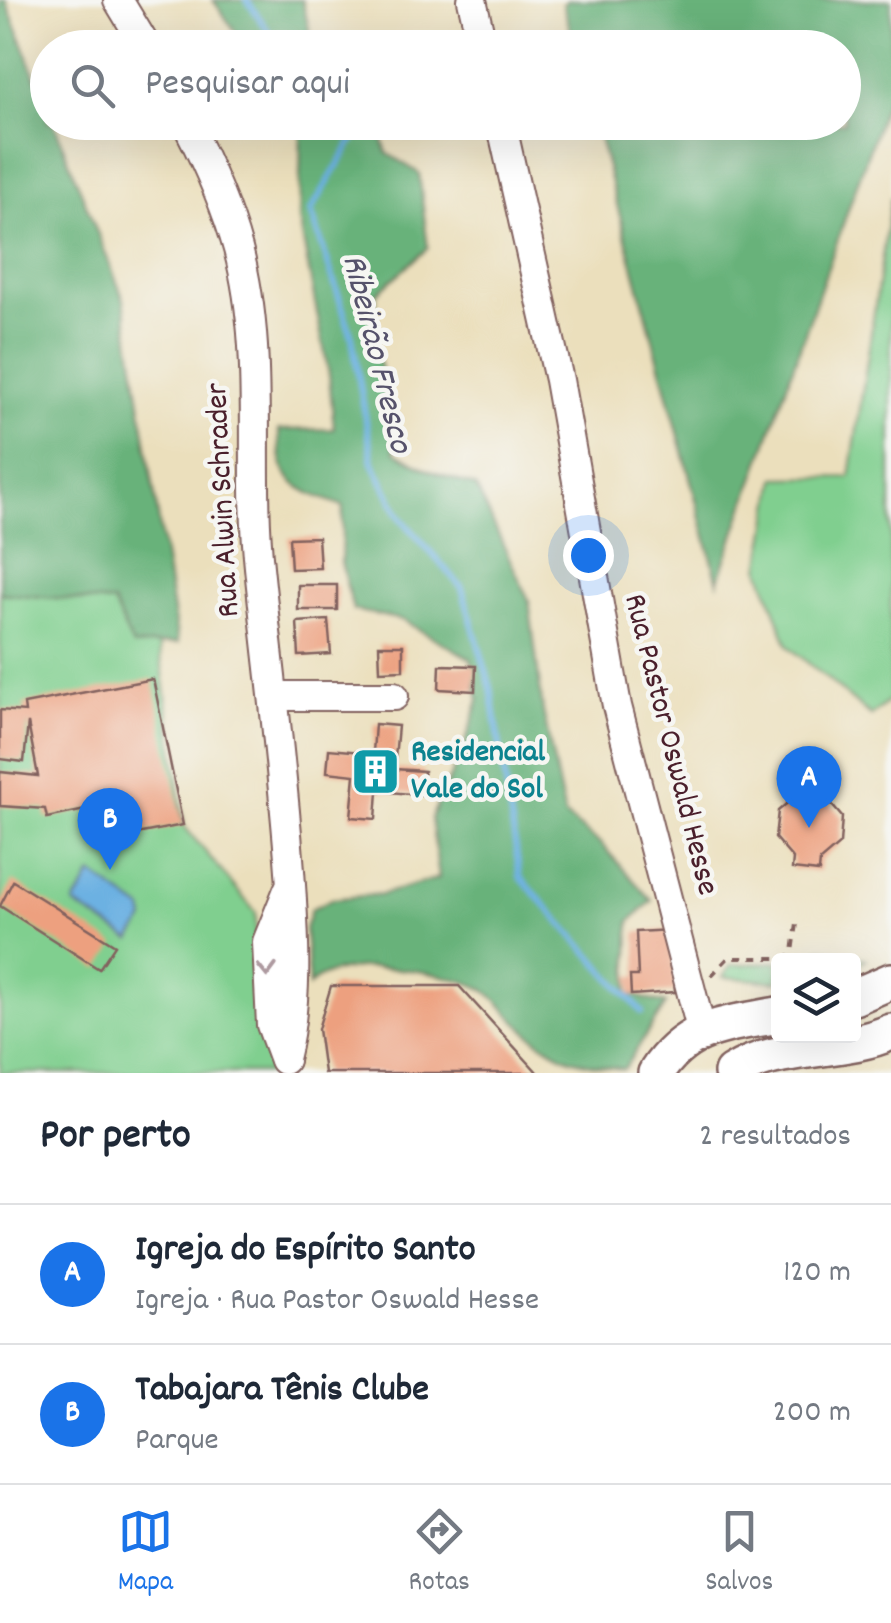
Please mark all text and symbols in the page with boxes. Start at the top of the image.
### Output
search box [30,30,861,140]
icon: search [65,58,120,113]
text: Pesquisar aqui [145,58,350,113]
water label: Ribeirão Fresco [326,250,424,460]
street label: Rua Alwin Schrader [196,381,254,618]
your location [563,530,614,581]
street label: Rua Pastor Oswald Hesse [609,590,729,900]
place label: Residencial Vale do Sol [411,731,546,814]
building icon: Residencial Vale do Sol [350,746,402,798]
pin: A [776,746,842,828]
pin: B [78,788,142,870]
map controls [771,953,861,1043]
button: layers [771,953,861,1043]
one-way arrow [257,963,278,979]
text: Por perto [40,1108,191,1168]
text: 2 resultados [699,1115,851,1161]
text: Igreja do Espírito Santo [135,1224,476,1279]
text: A [64,1251,81,1297]
text: 120 m [783,1251,851,1297]
text: Igreja · Rua Pastor Oswald Hesse [135,1279,539,1325]
text: Tabajara Tênis Clube [135,1364,429,1419]
text: B [65,1391,80,1437]
text: 200 m [773,1391,851,1437]
text: Parque [135,1419,219,1465]
tab: Mapa [118,1504,173,1604]
tab: Rotas [409,1504,470,1604]
tab: Salvos [705,1504,773,1604]

